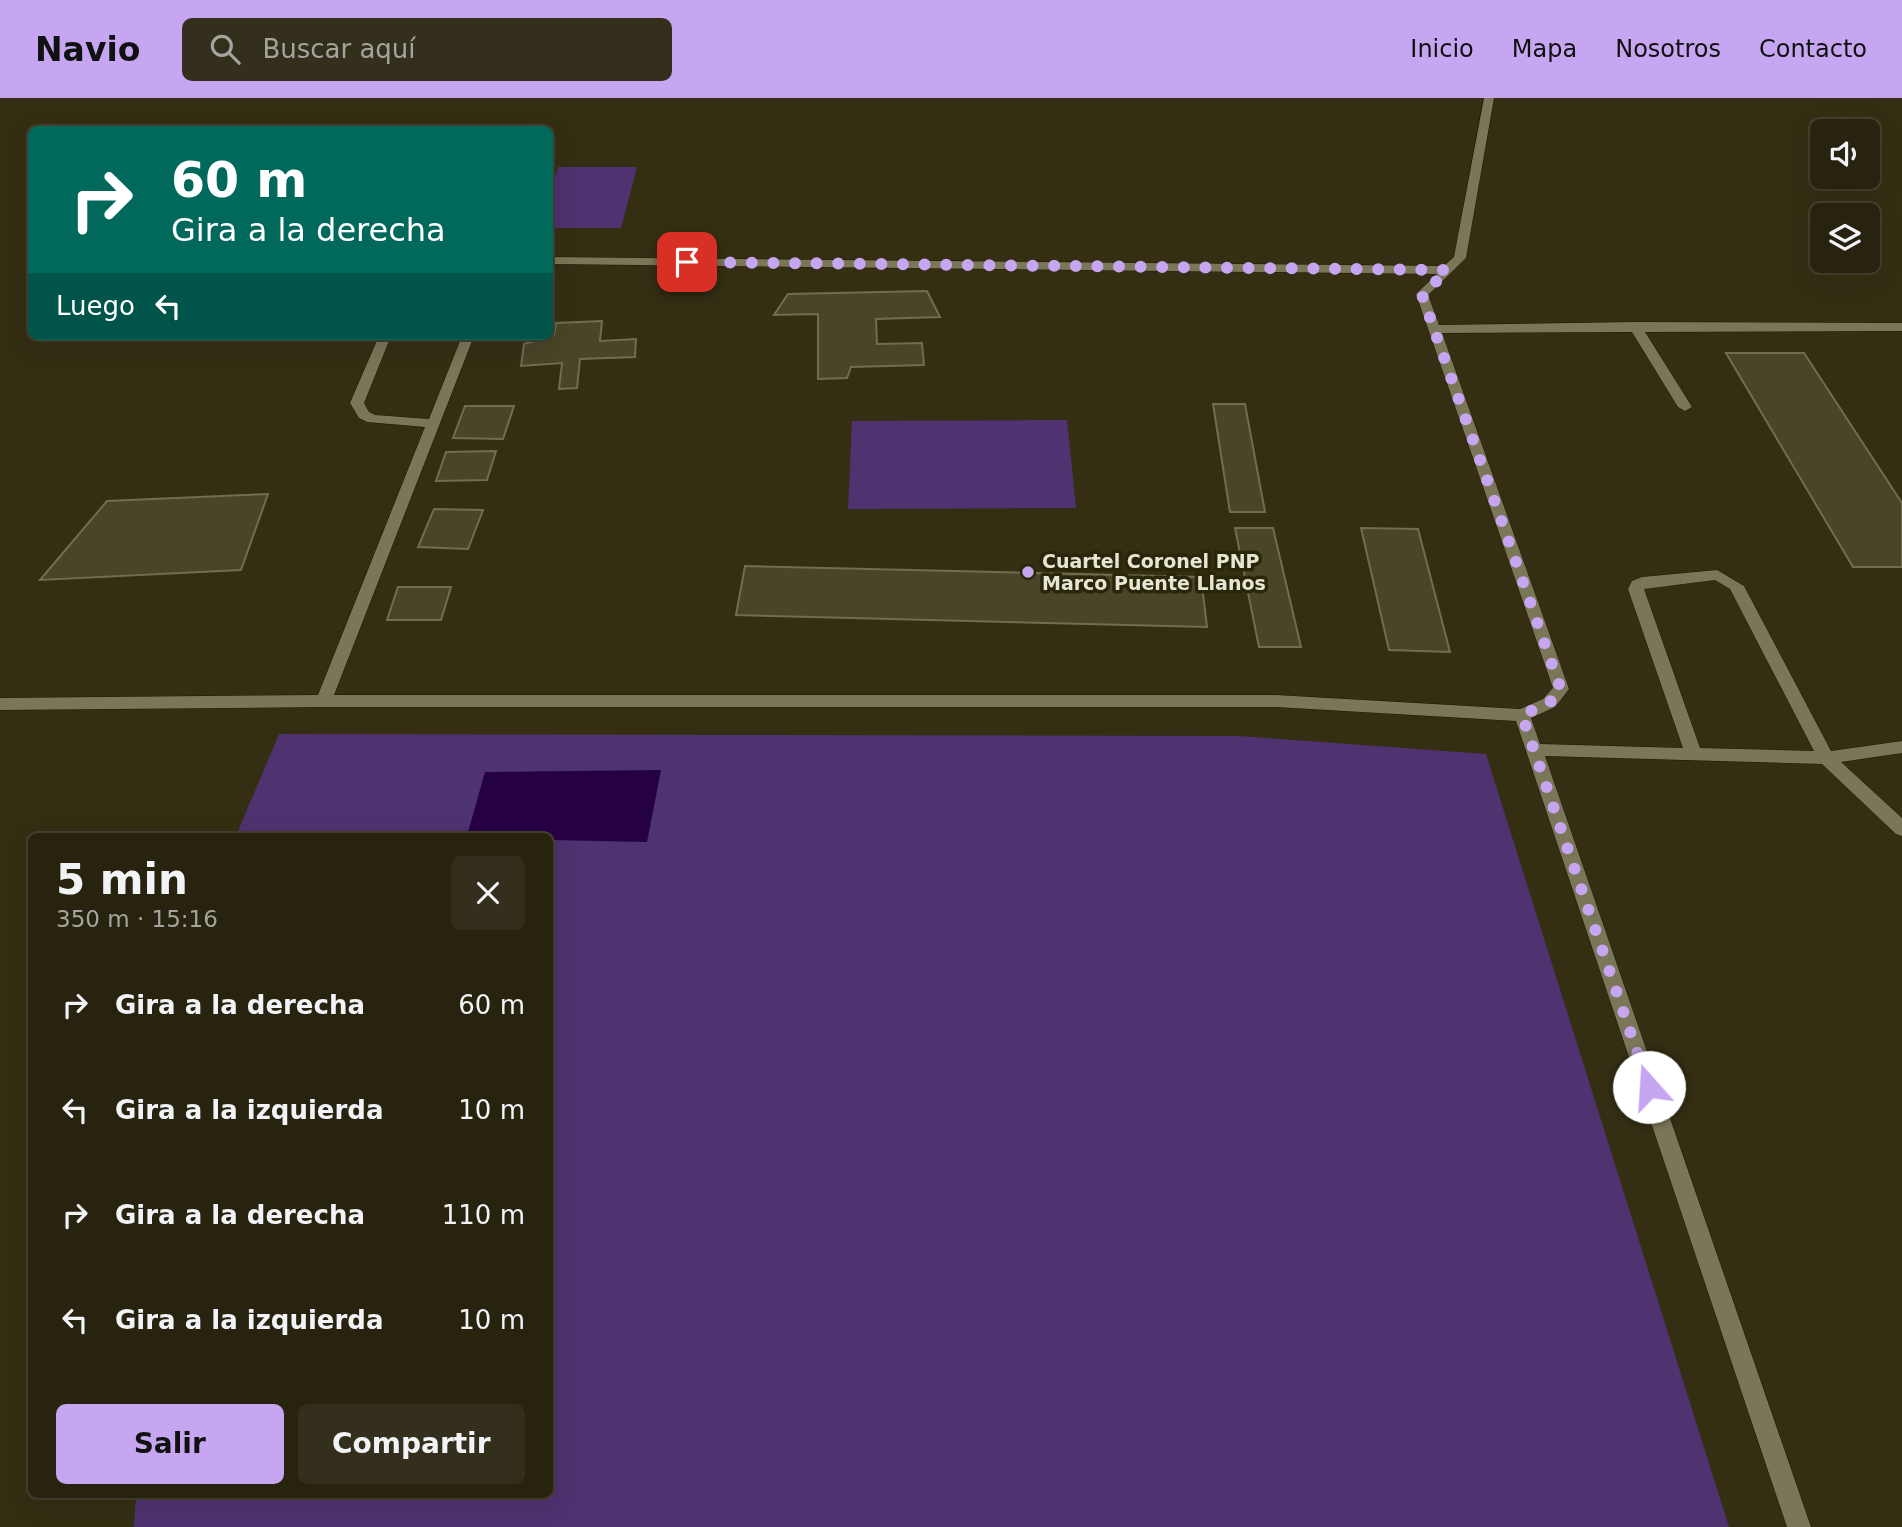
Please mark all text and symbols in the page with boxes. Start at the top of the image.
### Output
search box [182,18,672,81]
text: Navio [35,30,140,69]
icon: search [206,30,244,68]
text: Buscar aquí [262,34,416,64]
text: Inicio [1410,35,1474,63]
text: Mapa [1512,35,1577,63]
text: Nosotros [1615,35,1721,63]
text: Contacto [1759,35,1867,63]
map controls [1810,119,1880,273]
button: sound [1810,119,1880,189]
text: 60 m [171,152,307,209]
icon: right [56,154,147,245]
button: layers [1810,203,1880,273]
text: Gira a la derecha [171,211,446,249]
pin [657,232,717,292]
icon: arrive [668,243,706,281]
icon: left [149,287,187,325]
text: Luego [56,291,135,321]
place label: Cuartel Coronel PNP Marco Puente Llanos [1042,550,1266,594]
marker: Cuartel Coronel PNP Marco Puente Llanos [1020,564,1036,580]
text: 5 min [56,855,188,904]
button: close [451,856,525,930]
text: 350 m · 15:16 [56,906,218,932]
icon: right [56,986,94,1024]
text: Gira a la derecha [115,990,365,1020]
text: 60 m [458,990,525,1020]
position arrow [1612,1050,1686,1124]
icon: left [56,1091,94,1129]
text: Gira a la izquierda [115,1095,383,1125]
text: 10 m [458,1095,525,1125]
icon: right [56,1196,94,1234]
text: Gira a la derecha [115,1200,365,1230]
text: 110 m [442,1200,525,1230]
icon: left [56,1301,94,1339]
text: Gira a la izquierda [115,1305,383,1335]
text: 10 m [458,1305,525,1335]
button: Salir [56,1404,284,1484]
button: Compartir [298,1404,525,1484]

